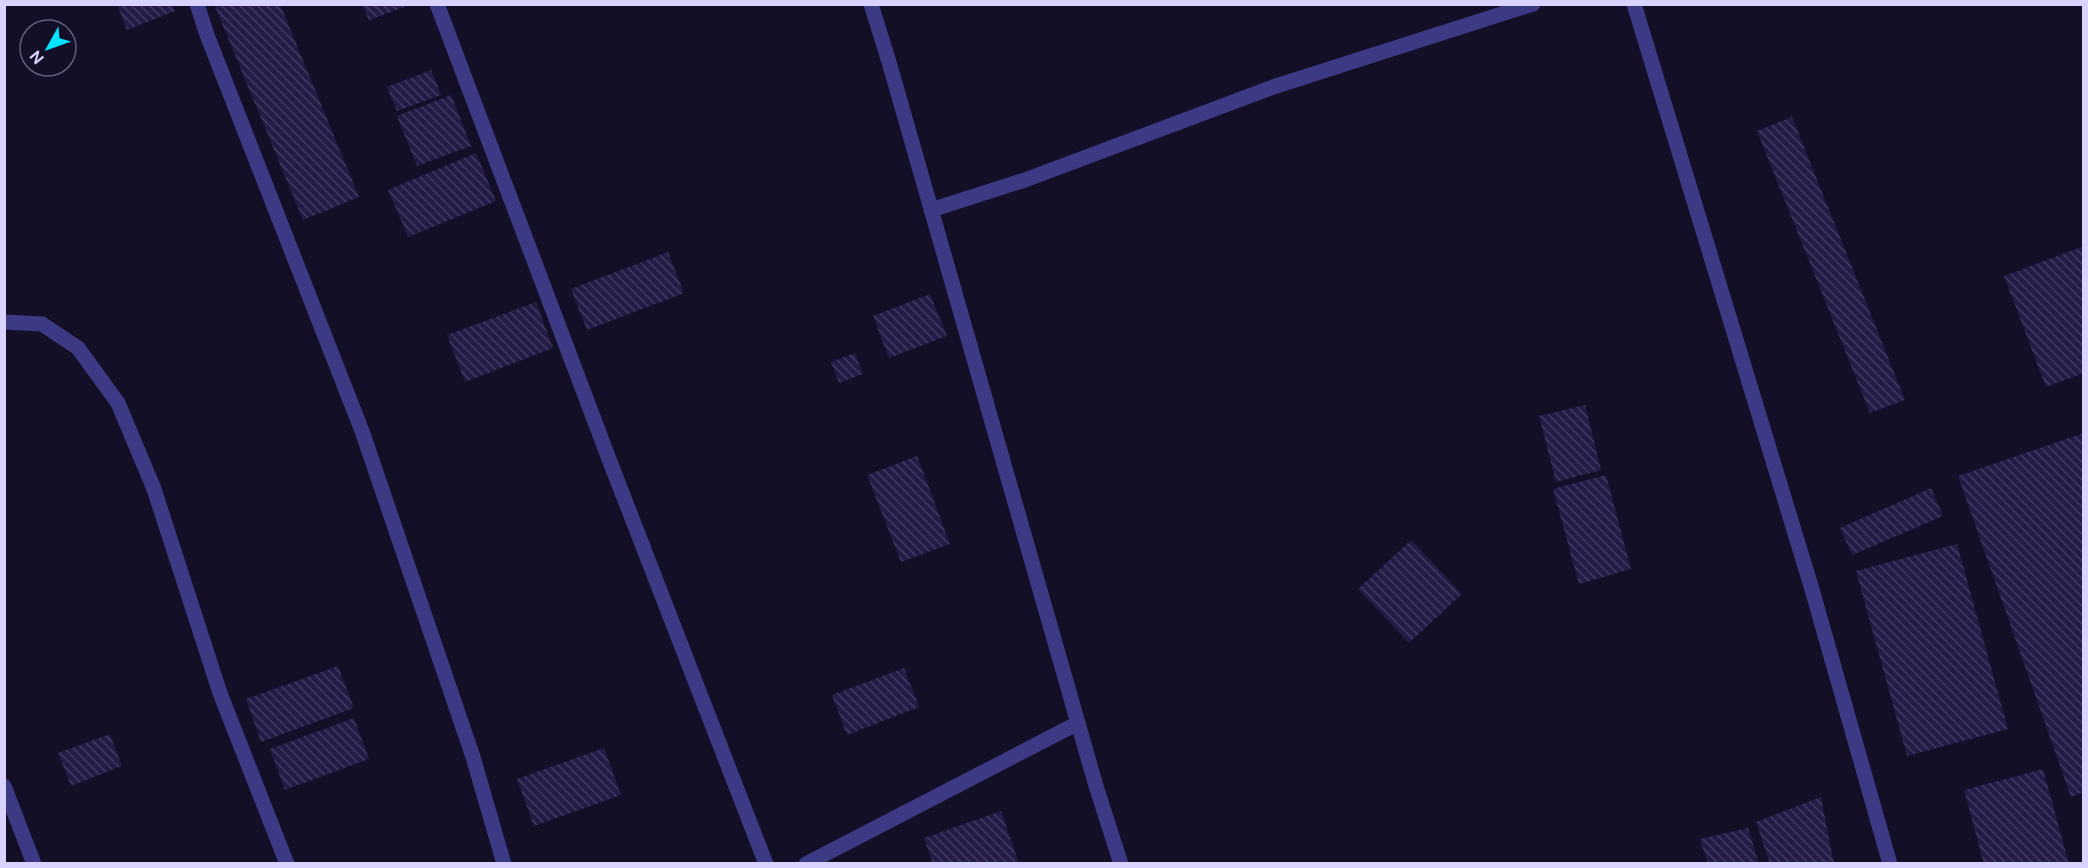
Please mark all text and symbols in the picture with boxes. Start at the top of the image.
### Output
north arrow [18,18,78,78]
text: N [25,46,49,69]

